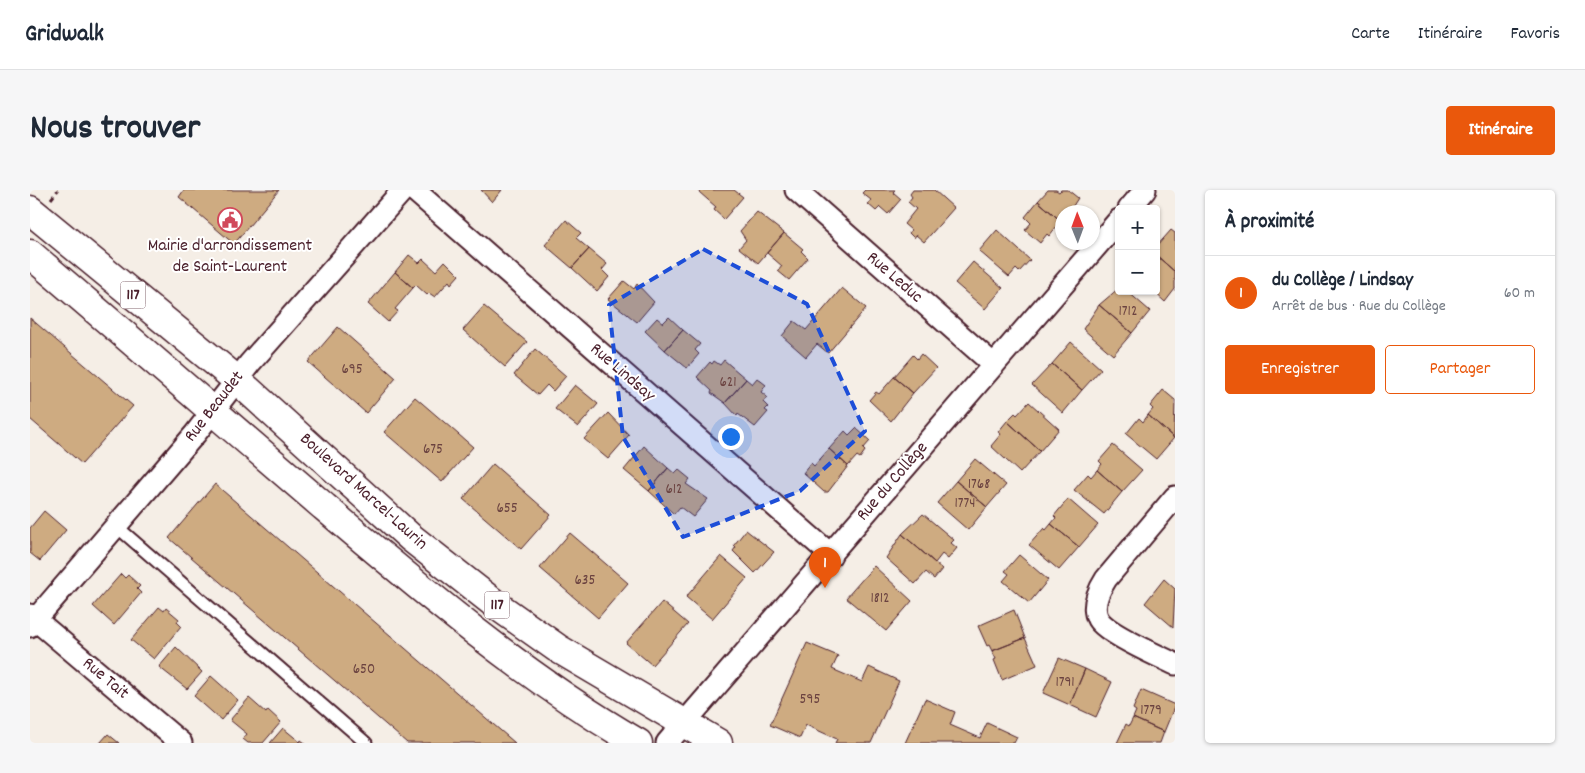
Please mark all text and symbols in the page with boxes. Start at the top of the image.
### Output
text: Gridwalk [25,18,104,52]
text: Carte [1351,22,1390,47]
text: Itinéraire [1418,22,1482,47]
text: Favoris [1510,22,1560,47]
text: Nous trouver [30,105,200,155]
button: Itinéraire [1446,106,1555,155]
north arrow [1055,205,1100,250]
map controls [1115,205,1160,295]
button: + [1115,205,1160,250]
public building icon: Mairie d'arrondissement de Saint-Laurent [217,207,243,233]
text: À proximité [1225,208,1314,238]
place label: Mairie d'arrondissement de Saint-Laurent [148,234,313,280]
street label: Rue Leduc [860,246,928,310]
button: − [1115,250,1160,295]
text: du Collège / Lindsay [1272,268,1413,295]
road number: 117 [120,282,146,308]
text: 1 [1239,282,1243,305]
text: 60 m [1504,282,1535,305]
text: Arrêt de bus · Rue du Collège [1272,295,1446,318]
house number: 1712 [1119,301,1137,323]
street label: Rue Lindsay [584,338,661,409]
button: Enregistrer [1225,345,1375,394]
button: Partager [1385,345,1535,394]
house number: 695 [341,359,363,381]
street label: Rue Beaudet [179,366,251,448]
house number: 621 [719,372,737,394]
your location [718,424,744,450]
street label: Boulevard Marcel-Laurin [293,428,433,556]
street label: Rue du Collège [851,437,935,527]
house number: 675 [423,439,443,461]
house number: 1768 [968,474,990,496]
house number: 612 [665,479,683,501]
house number: 1774 [954,493,976,515]
house number: 655 [496,498,518,520]
pin: 1 [809,547,841,588]
house number: 635 [575,570,596,592]
house number: 1812 [870,588,890,610]
road number: 117 [484,592,510,618]
street label: Rue Tait [76,652,134,706]
house number: 650 [353,659,375,681]
house number: 1791 [1055,672,1075,694]
house number: 595 [800,689,820,711]
house number: 1779 [1140,700,1162,722]

